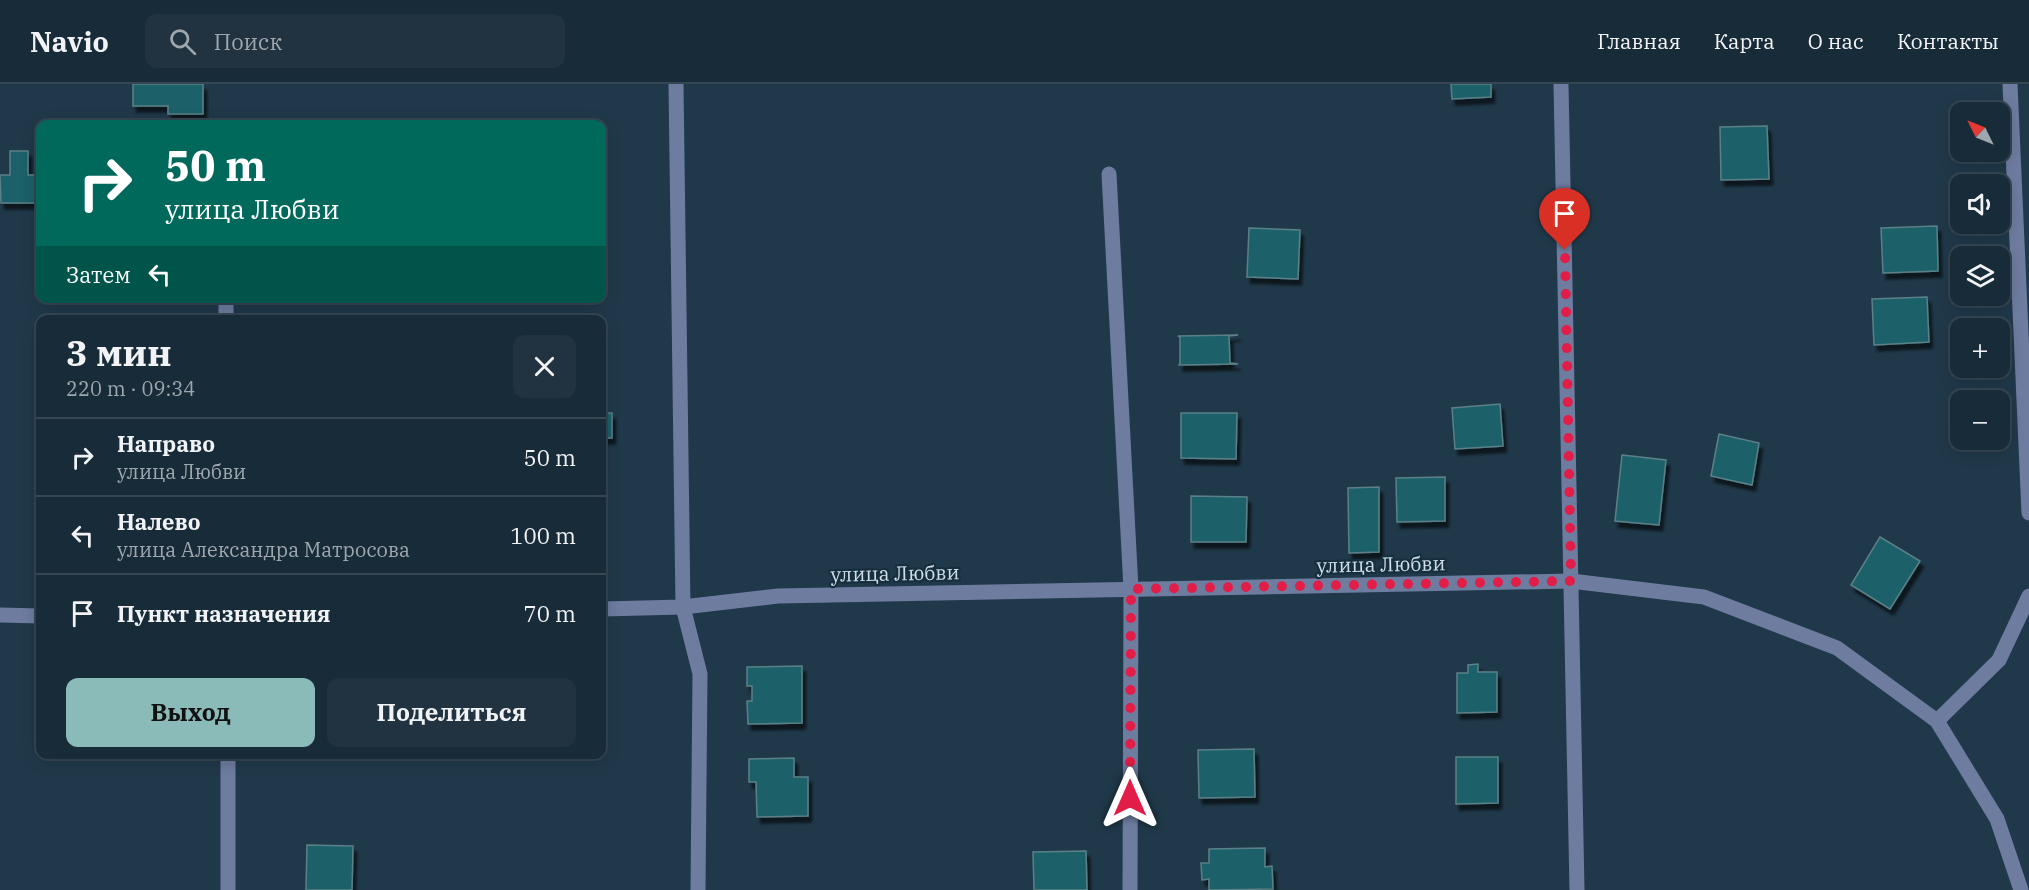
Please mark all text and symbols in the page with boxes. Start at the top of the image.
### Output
search box [145,14,565,68]
text: Navio [30,23,109,60]
icon: search [166,25,199,58]
text: Поиск [214,27,282,56]
text: Главная [1597,27,1681,55]
text: Карта [1714,27,1775,55]
text: О нас [1808,27,1864,55]
text: Контакты [1897,27,1999,55]
north arrow [1950,102,2010,162]
map controls [1950,102,2010,450]
text: 50 m [165,138,266,193]
icon: right [66,144,144,222]
button: sound [1950,174,2010,234]
pin [1539,188,1590,250]
text: улица Любви [165,191,340,226]
icon: arrive [1548,197,1581,230]
button: layers [1950,246,2010,306]
icon: left [143,258,176,291]
text: Затем [66,260,131,289]
button: + [1950,318,2010,378]
text: 3 мин [66,329,172,376]
button: close [513,335,576,398]
text: 220 m · 09:34 [66,375,195,402]
button: − [1950,390,2010,450]
text: Направо [117,429,215,458]
icon: right [66,441,99,474]
text: 50 m [524,443,576,472]
text: улица Любви [117,458,246,485]
text: Налево [117,507,201,536]
icon: left [66,519,99,552]
text: 100 m [510,521,576,550]
text: улица Александра Матросова [117,536,410,563]
street label: улица Любви [1316,549,1446,579]
street label: улица Любви [830,558,960,588]
icon: arrive [66,597,99,630]
text: Пункт назначения [117,599,331,628]
text: 70 m [524,599,576,628]
button: Выход [66,678,315,747]
button: Поделиться [327,678,576,747]
position arrow [1098,766,1162,830]

